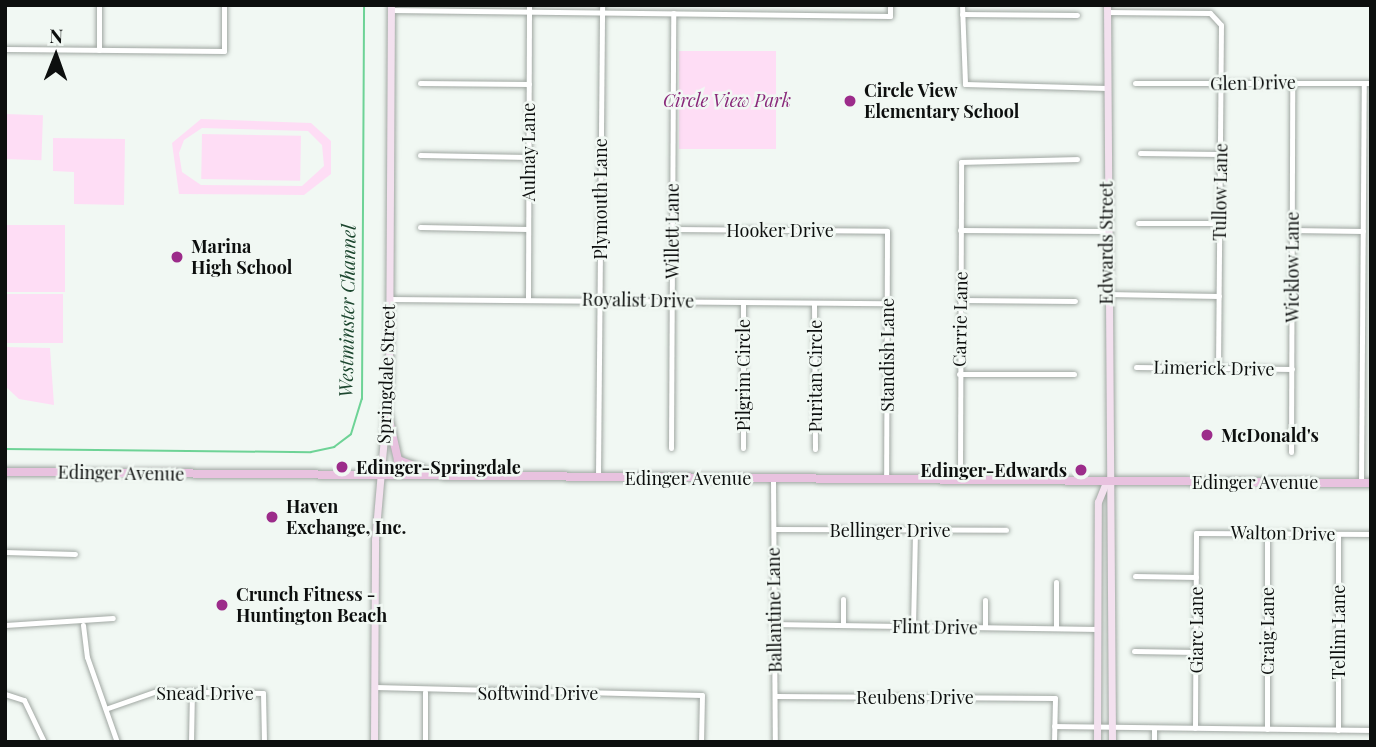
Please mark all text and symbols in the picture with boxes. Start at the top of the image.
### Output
north arrow [21,21,91,91]
text: N [49,22,63,48]
street label: Glen Drive [1210,71,1296,95]
place label: Circle View Elementary School [864,80,1020,122]
park label: Circle View Park [663,89,791,111]
marker: Circle View Elementary School [842,93,858,109]
street label: Aulnay Lane [517,103,539,201]
street label: Plymouth Lane [589,138,611,260]
street label: Tullow Lane [1208,143,1232,241]
street label: Edwards Street [1095,181,1117,305]
street label: Willett Lane [661,183,683,279]
street label: Wicklow Lane [1281,211,1303,323]
street label: Hooker Drive [726,219,834,241]
water label: Westminster Channel [334,224,360,398]
place label: Marina High School [191,236,292,278]
marker: Marina High School [169,249,185,265]
street label: Carrie Lane [948,271,972,367]
street label: Royalist Drive [581,288,695,312]
street label: Standish Lane [876,298,898,412]
street label: Springdale Street [373,304,399,444]
street label: Pilgrim Circle [732,319,754,431]
street label: Puritan Circle [804,320,826,432]
street label: Limerick Drive [1153,356,1275,380]
place label: McDonald's [1221,424,1319,446]
marker: McDonald's [1199,427,1215,443]
place label: Edinger-Springdale [356,456,521,478]
marker: Edinger-Springdale [334,459,350,475]
place label: Edinger-Edwards [920,459,1067,481]
street label: Edinger Avenue [57,461,185,485]
marker: Edinger-Edwards [1073,462,1089,478]
street label: Edinger Avenue [624,467,752,489]
street label: Edinger Avenue [1191,471,1319,493]
place label: Haven Exchange, Inc. [286,496,406,538]
marker: Haven Exchange, Inc. [264,509,280,525]
street label: Bellinger Drive [829,519,951,541]
street label: Walton Drive [1230,521,1336,545]
street label: Ballantine Lane [762,547,786,673]
place label: Crunch Fitness - Huntington Beach [236,584,387,626]
street label: Tellim Lane [1327,585,1349,679]
street label: Giarc Lane [1185,586,1207,674]
street label: Craig Lane [1256,587,1278,675]
marker: Crunch Fitness - Huntington Beach [214,597,230,613]
street label: Flint Drive [892,615,978,639]
street label: Snead Drive [156,682,254,704]
street label: Softwind Drive [478,682,598,704]
street label: Reubens Drive [856,686,974,708]

